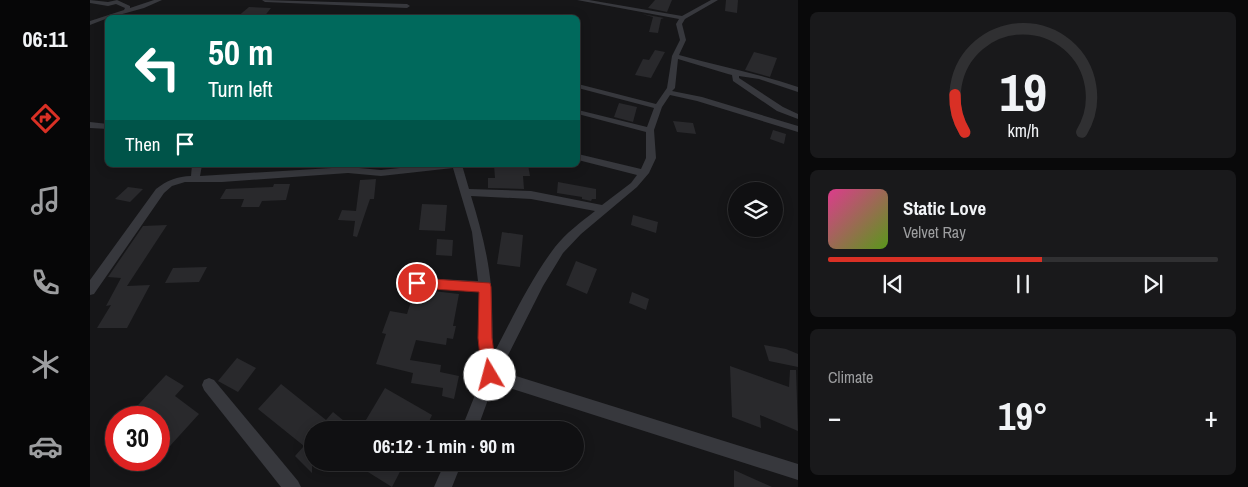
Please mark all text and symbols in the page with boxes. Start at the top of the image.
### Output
text: 06:11 [22,24,68,54]
text: 50 m [208,29,273,76]
icon: left [125,35,190,100]
text: 19 [999,57,1047,127]
text: Turn left [208,74,273,104]
icon: directions [28,101,63,136]
text: km/h [1007,119,1039,143]
icon: arrive [171,130,199,158]
text: Then [125,131,161,157]
map controls [728,182,783,237]
button: layers [728,182,783,237]
icon: music [28,183,63,218]
text: Static Love [903,195,986,221]
text: Velvet Ray [903,221,966,243]
pin [396,262,438,304]
icon: phone [28,265,63,300]
icon: arrive [403,269,431,297]
icon: previous [879,270,907,298]
icon: pause [1009,270,1037,298]
icon: next [1139,270,1167,298]
icon: climate [28,347,63,382]
position arrow [463,348,515,400]
text: Climate [828,366,873,388]
text: 19° [998,391,1048,442]
text: − [828,398,841,436]
text: + [1205,398,1218,436]
speed limit sign: 30 [105,406,170,471]
icon: car [28,429,63,464]
text: 06:12 · 1 min · 90 m [373,433,515,459]

